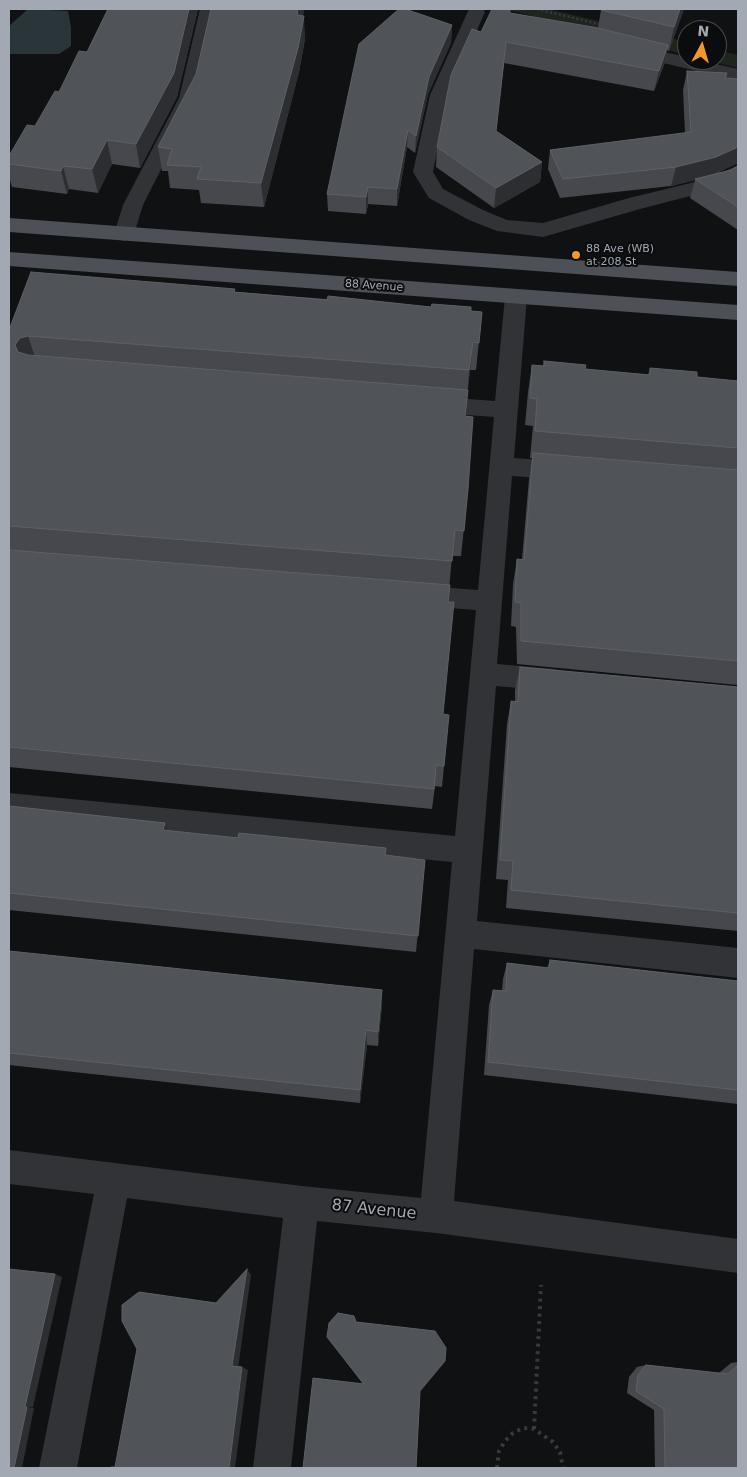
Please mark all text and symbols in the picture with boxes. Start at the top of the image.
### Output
north arrow [677,20,727,70]
text: N [697,23,710,40]
place label: 88 Ave (WB) at 208 St [586,242,654,268]
marker: 88 Ave (WB) at 208 St [570,249,582,261]
street label: 88 Avenue [344,277,404,295]
street label: 87 Avenue [331,1196,417,1224]

